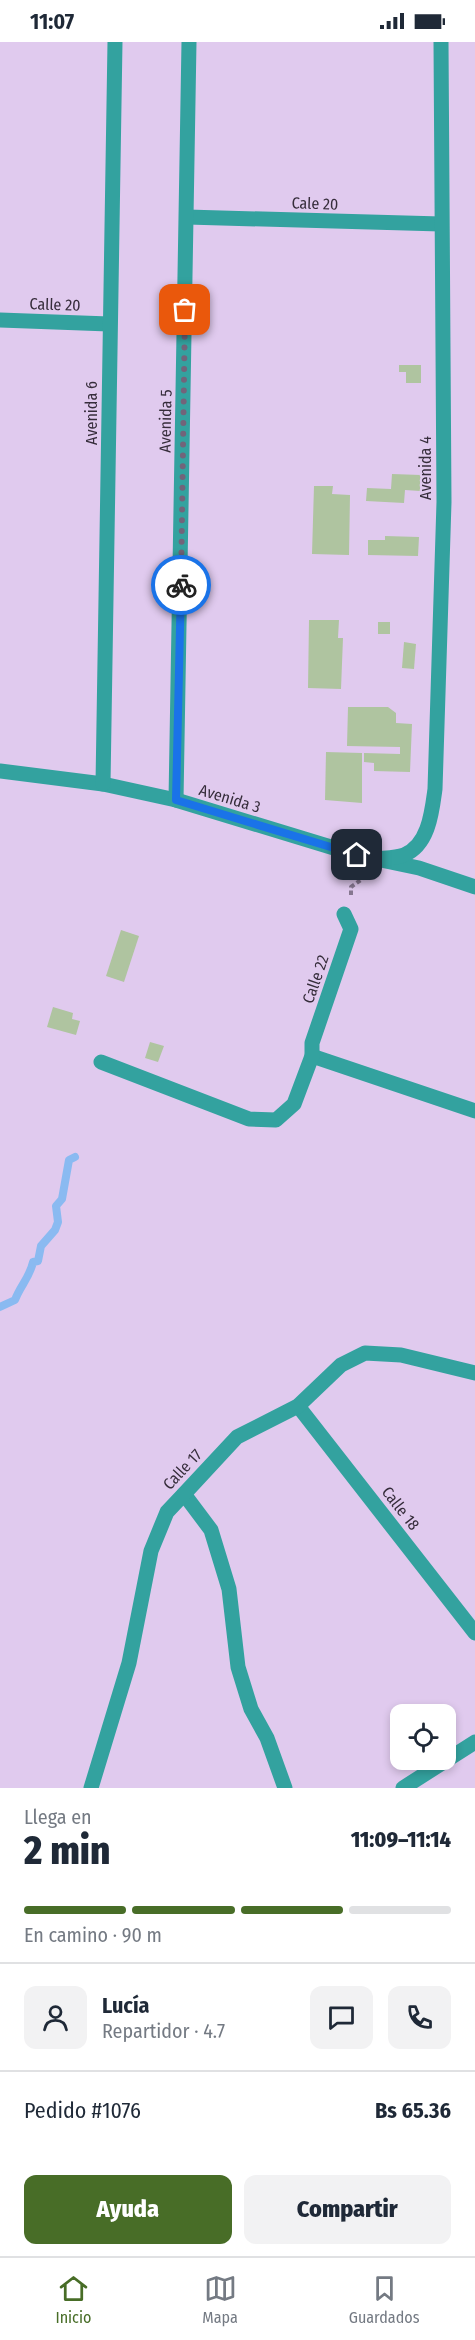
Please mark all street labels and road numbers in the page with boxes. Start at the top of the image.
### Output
street label: Cale 20 [291,193,339,214]
street label: Calle 20 [29,294,81,315]
street label: Avenida 6 [82,381,101,445]
street label: Avenida 5 [155,389,176,453]
street label: Avenida 4 [416,436,435,500]
street label: Avenida 3 [197,780,263,817]
street label: Calle 22 [298,953,333,1006]
street label: Calle 17 [159,1445,206,1494]
street label: Calle 18 [378,1483,423,1534]

